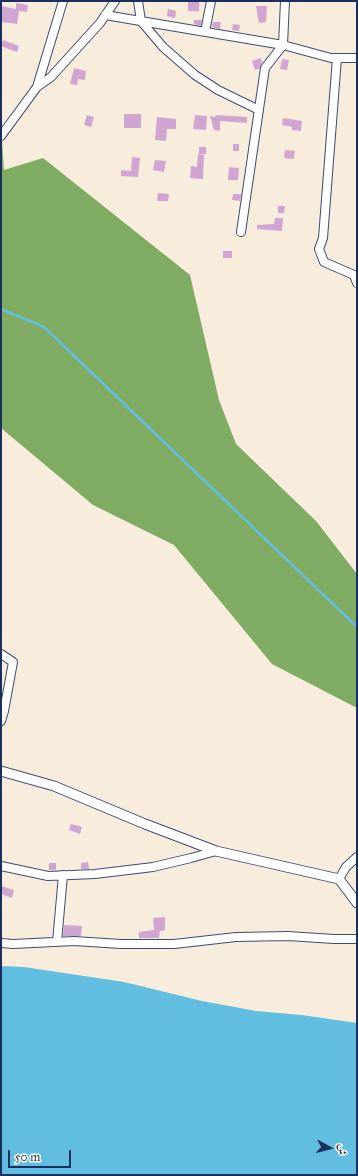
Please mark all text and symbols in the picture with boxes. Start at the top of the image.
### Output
north arrow [310,1128,350,1168]
scale bar [10,1142,73,1168]
text: ش [335,1143,350,1156]
text: 50 m [15,1150,40,1164]

